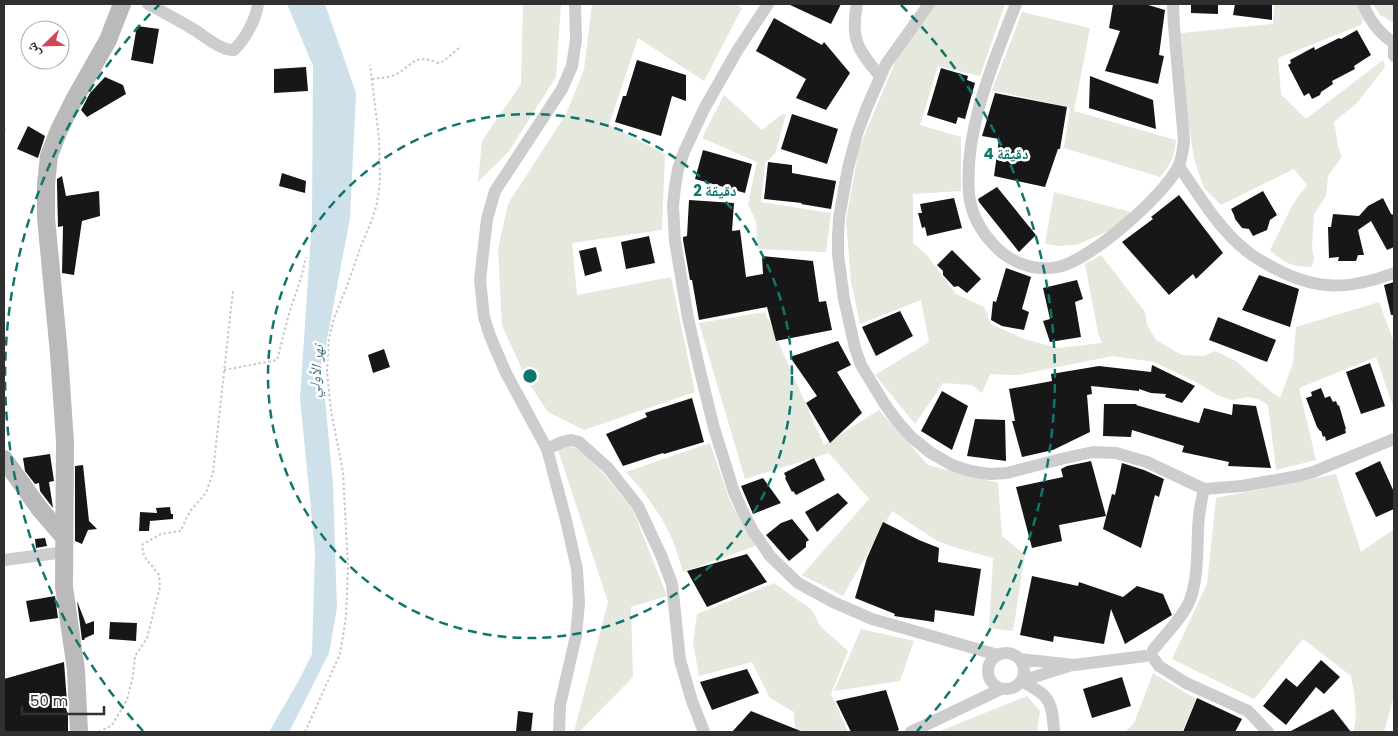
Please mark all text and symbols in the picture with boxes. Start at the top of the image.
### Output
north arrow [20,20,70,70]
text: ش [21,39,45,61]
text: 4 دقيقة [984,143,1028,164]
text: 2 دقيقة [693,180,737,201]
water label: نهر الأولي [303,341,330,398]
centre of rings [521,367,539,385]
scale bar [22,684,105,716]
text: 50 m [30,690,68,711]

